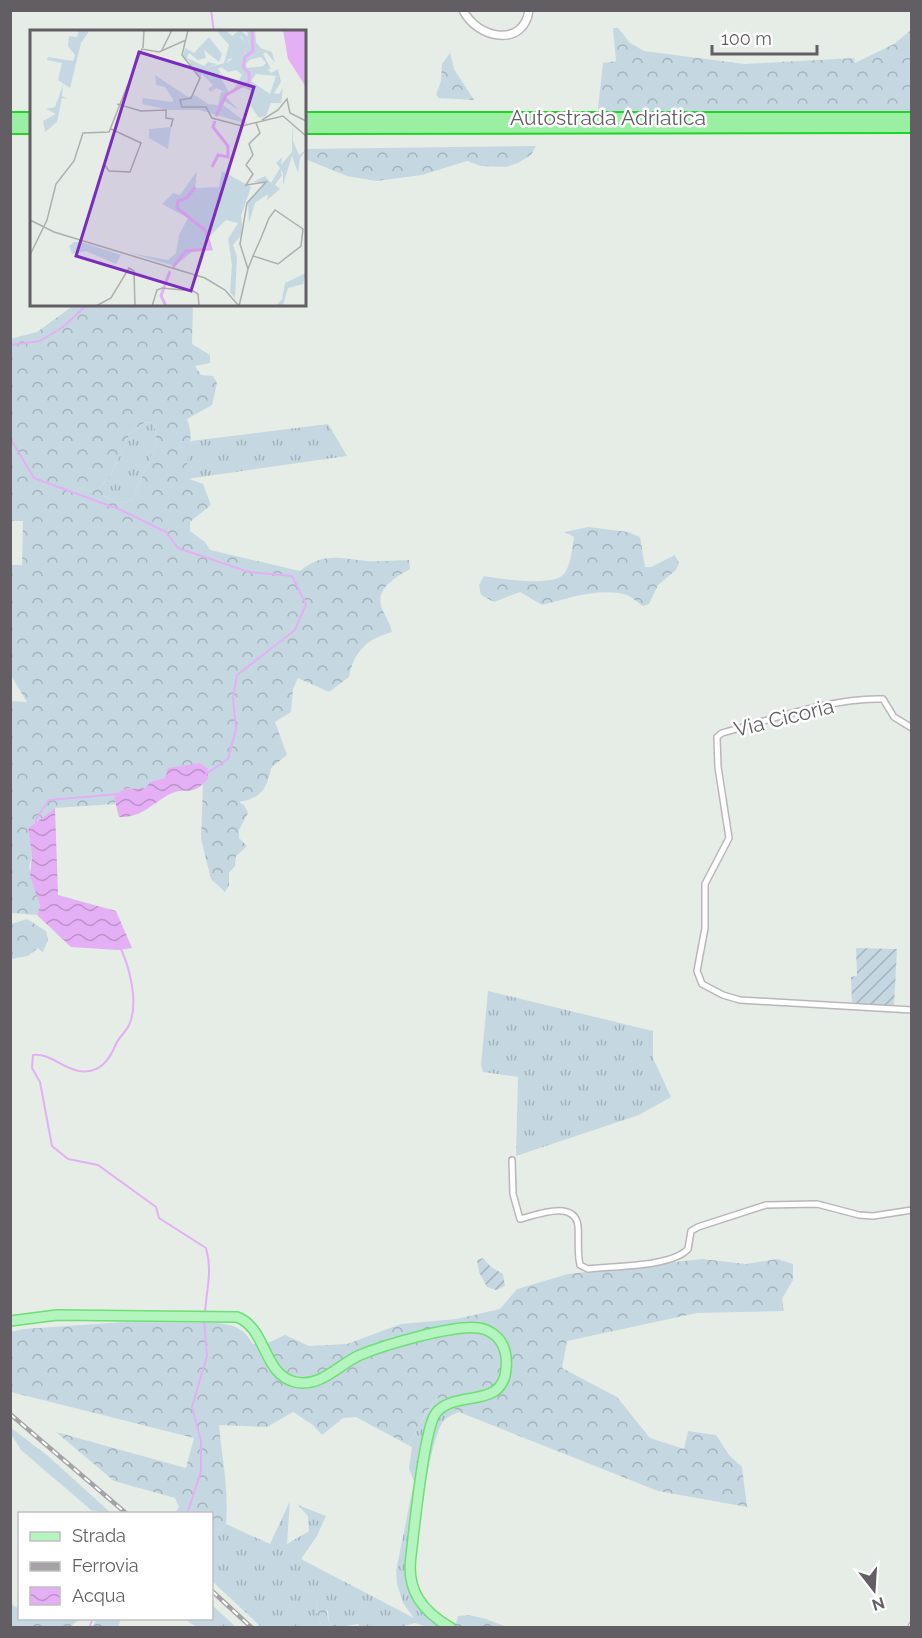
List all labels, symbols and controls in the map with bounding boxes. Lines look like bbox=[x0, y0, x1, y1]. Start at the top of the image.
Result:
scale bar bbox=[712, 18, 817, 56]
text: 100 m bbox=[721, 28, 772, 49]
inset map bbox=[30, 30, 306, 306]
street label: Autostrada Adriatica bbox=[510, 105, 706, 130]
street label: Via Cicoria bbox=[731, 693, 836, 742]
legend bbox=[18, 1512, 213, 1620]
text: Strada bbox=[72, 1525, 126, 1546]
text: Ferrovia bbox=[72, 1555, 139, 1576]
north arrow bbox=[844, 1560, 904, 1620]
text: Acqua bbox=[72, 1585, 125, 1606]
text: N bbox=[870, 1593, 887, 1615]

